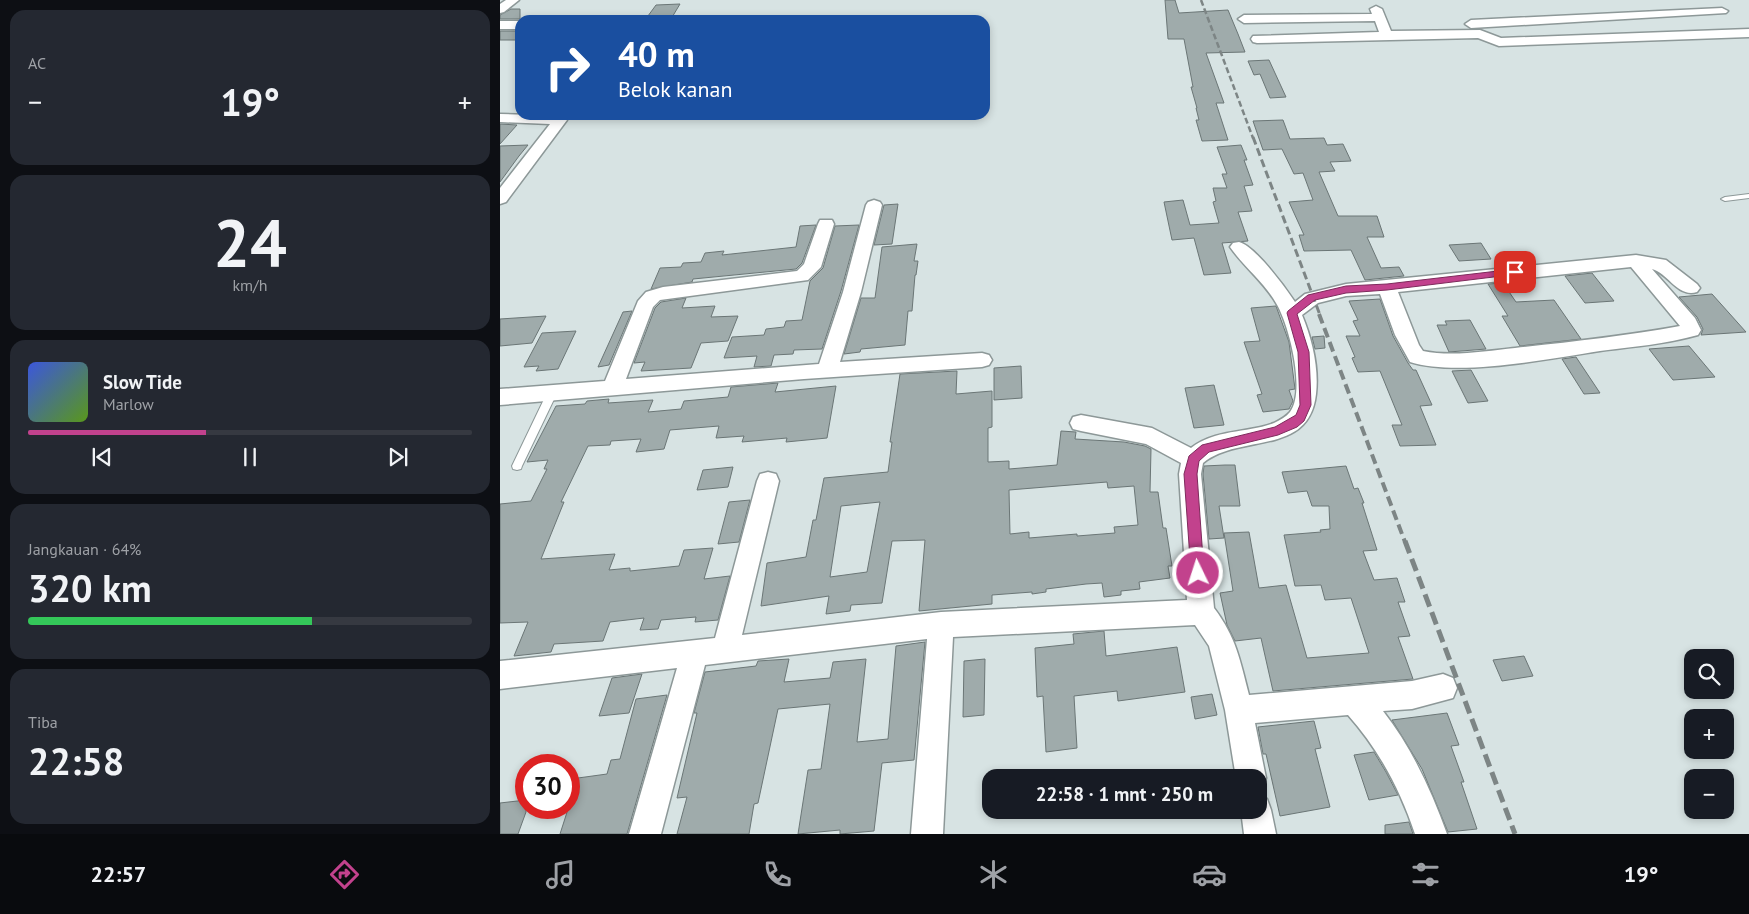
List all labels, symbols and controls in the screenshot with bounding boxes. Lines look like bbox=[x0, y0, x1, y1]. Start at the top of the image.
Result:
text: 40 m bbox=[618, 31, 695, 77]
icon: right bbox=[535, 35, 600, 100]
text: AC bbox=[28, 53, 46, 73]
text: Belok kanan bbox=[618, 75, 732, 103]
text: 19° bbox=[220, 77, 280, 126]
text: − bbox=[28, 83, 42, 120]
text: + bbox=[458, 83, 472, 120]
text: 24 bbox=[213, 200, 287, 284]
pin bbox=[1494, 251, 1536, 293]
icon: arrive bbox=[1501, 258, 1529, 286]
text: km/h bbox=[232, 275, 268, 295]
text: Slow Tide bbox=[103, 370, 182, 394]
text: Marlow bbox=[103, 394, 154, 414]
icon: previous bbox=[88, 443, 116, 471]
icon: pause bbox=[236, 443, 264, 471]
icon: next bbox=[384, 443, 412, 471]
text: Jangkauan · 64% bbox=[28, 539, 141, 559]
position arrow bbox=[1171, 546, 1223, 598]
text: 320 km bbox=[28, 563, 152, 612]
map controls bbox=[1684, 649, 1734, 819]
button: search bbox=[1684, 649, 1734, 699]
button: + bbox=[1684, 709, 1734, 759]
text: Tiba bbox=[28, 712, 58, 732]
text: 22:58 bbox=[28, 736, 124, 785]
speed limit sign: 30 bbox=[515, 754, 580, 819]
button: − bbox=[1684, 769, 1734, 819]
text: 22:58 · 1 mnt · 250 m bbox=[1036, 782, 1213, 806]
icon: directions bbox=[327, 857, 362, 892]
icon: music bbox=[543, 857, 578, 892]
icon: phone bbox=[760, 857, 795, 892]
icon: climate bbox=[976, 857, 1011, 892]
icon: car bbox=[1192, 857, 1227, 892]
icon: filters bbox=[1408, 857, 1443, 892]
text: 22:57 bbox=[91, 860, 146, 888]
text: 19° bbox=[1624, 860, 1658, 888]

